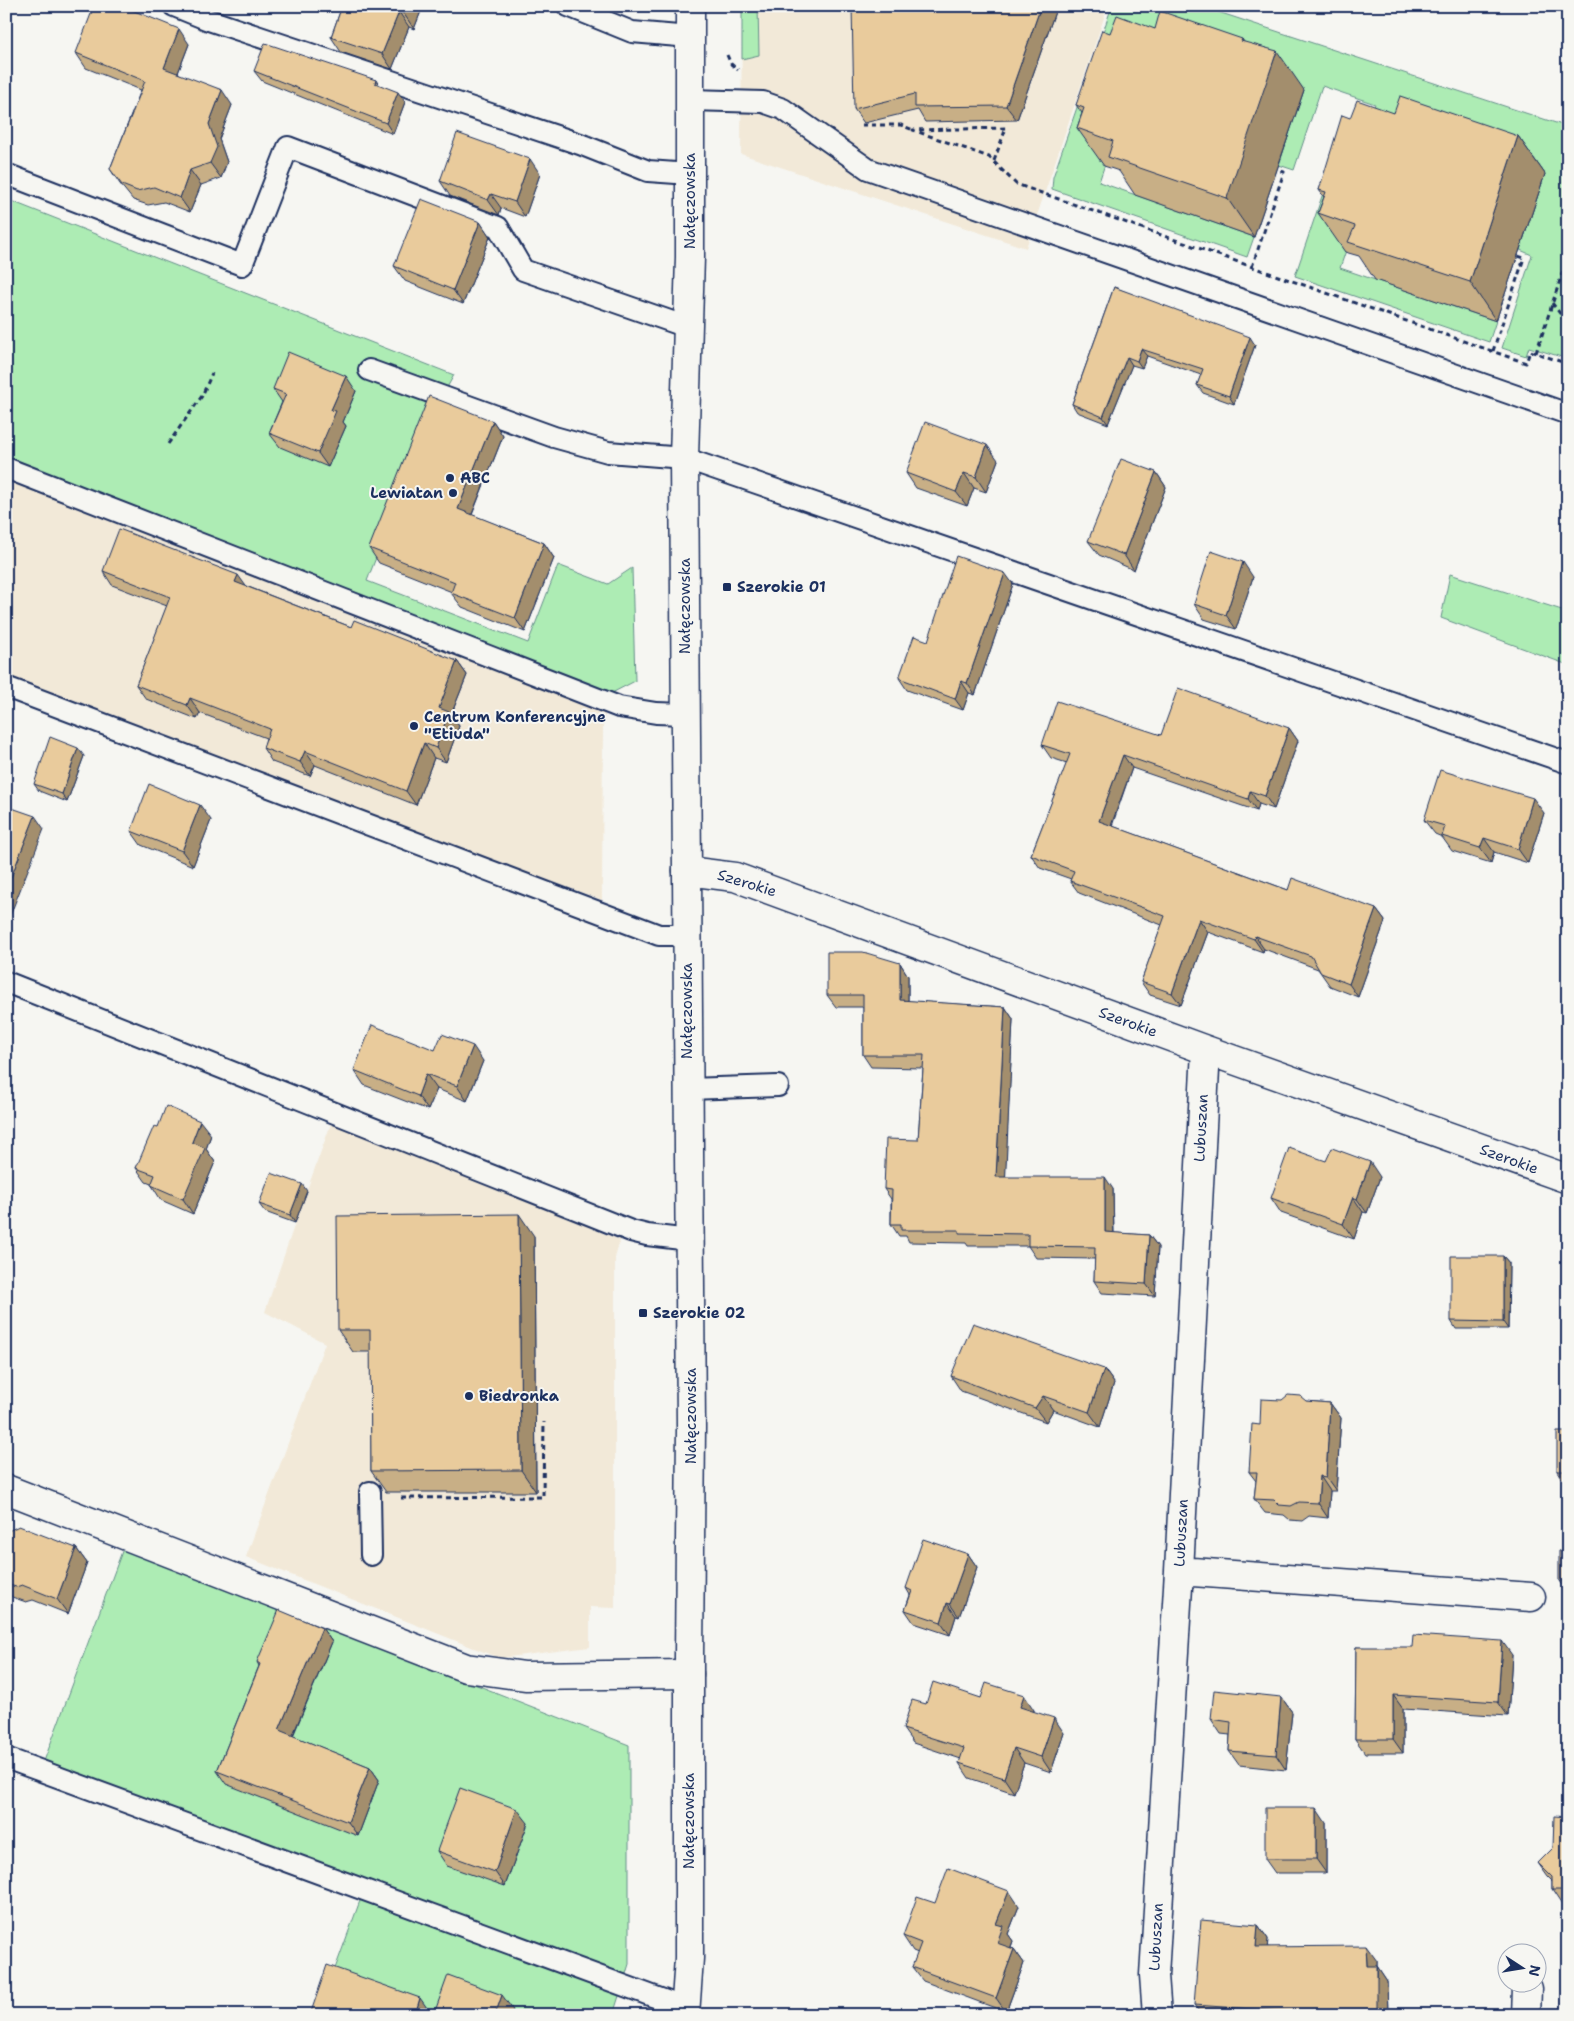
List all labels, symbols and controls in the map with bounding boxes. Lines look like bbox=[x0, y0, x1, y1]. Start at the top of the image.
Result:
street label: Nałęczowska bbox=[680, 152, 700, 249]
place label: ABC bbox=[460, 468, 490, 488]
marker: ABC bbox=[444, 472, 456, 484]
place label: Lewiatan bbox=[370, 483, 443, 503]
marker: Lewiatan bbox=[447, 487, 459, 499]
street label: Nałęczowska bbox=[675, 557, 695, 654]
place label: Szerokie 01 bbox=[737, 577, 826, 597]
marker: Szerokie 01 bbox=[721, 581, 733, 593]
place label: Centrum Konferencyjne "Etiuda" bbox=[424, 707, 606, 744]
marker: Centrum Konferencyjne "Etiuda" bbox=[408, 720, 420, 732]
street label: Szerokie bbox=[715, 865, 779, 901]
street label: Nałęczowska bbox=[677, 962, 697, 1059]
street label: Szerokie bbox=[1096, 1002, 1160, 1042]
street label: Lubuszan bbox=[1189, 1094, 1213, 1162]
street label: Szerokie bbox=[1477, 1139, 1541, 1179]
place label: Szerokie 02 bbox=[653, 1303, 746, 1323]
marker: Szerokie 02 bbox=[637, 1307, 649, 1319]
street label: Nałęczowska bbox=[681, 1367, 701, 1464]
place label: Biedronka bbox=[479, 1386, 560, 1406]
marker: Biedronka bbox=[463, 1390, 475, 1402]
street label: Lubuszan bbox=[1169, 1499, 1193, 1567]
street label: Nałęczowska bbox=[679, 1772, 699, 1869]
street label: Lubuszan bbox=[1144, 1903, 1168, 1971]
north arrow bbox=[1496, 1944, 1546, 1994]
text: N bbox=[1525, 1963, 1545, 1978]

